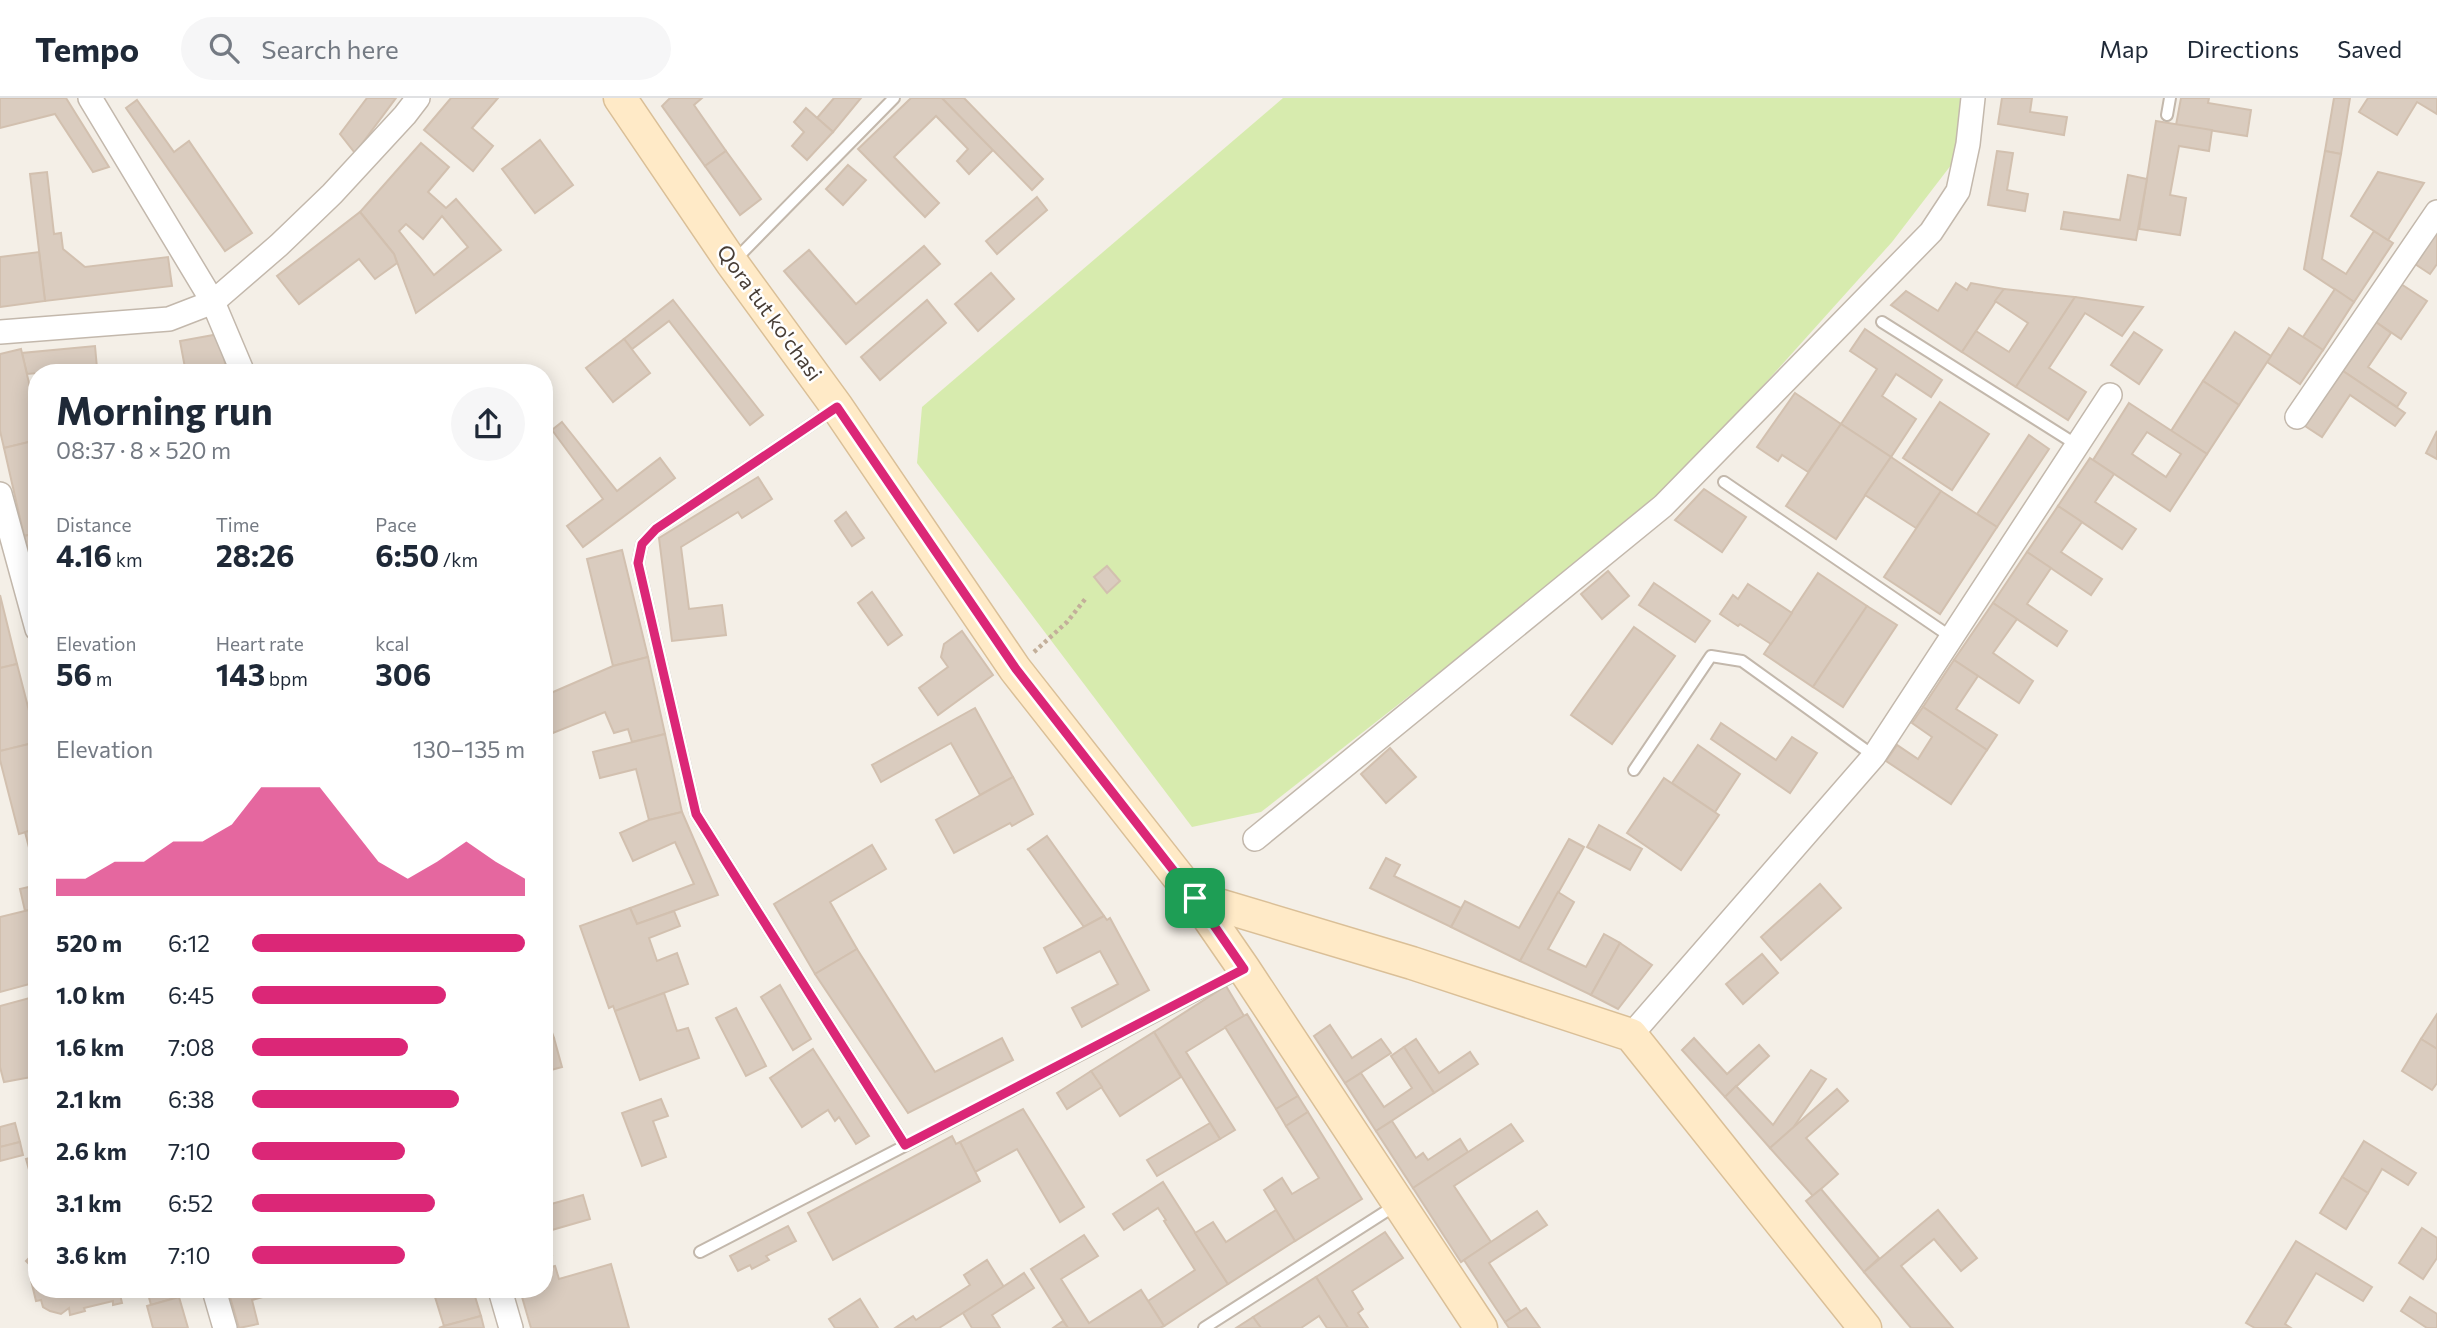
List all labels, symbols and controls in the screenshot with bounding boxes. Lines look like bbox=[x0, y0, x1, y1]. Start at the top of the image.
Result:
search box bbox=[181, 17, 671, 80]
text: Tempo bbox=[35, 28, 139, 69]
icon: search bbox=[205, 29, 243, 67]
text: Search here bbox=[261, 33, 399, 64]
text: Map bbox=[2099, 34, 2149, 63]
text: Directions bbox=[2187, 34, 2299, 63]
text: Saved bbox=[2337, 34, 2402, 63]
street label: Qora tut ko'chasi bbox=[713, 239, 828, 385]
text: Morning run bbox=[56, 386, 273, 433]
button: share bbox=[451, 387, 525, 461]
text: 08:37 · 8 × 520 m bbox=[56, 436, 231, 464]
text: Distance bbox=[56, 513, 132, 536]
text: Time bbox=[216, 513, 259, 536]
text: Pace bbox=[375, 513, 417, 536]
text: 4.16 bbox=[56, 536, 112, 573]
text: 28:26 bbox=[216, 536, 294, 573]
text: 6:50 bbox=[375, 536, 439, 573]
text: km bbox=[112, 548, 143, 571]
text: /km bbox=[439, 548, 478, 571]
text: Elevation bbox=[56, 632, 136, 655]
text: Heart rate bbox=[216, 632, 304, 655]
text: kcal bbox=[375, 632, 409, 655]
text: 56 bbox=[56, 655, 92, 692]
text: 143 bbox=[216, 655, 265, 692]
text: 306 bbox=[375, 655, 431, 692]
text: m bbox=[92, 667, 112, 690]
text: bpm bbox=[265, 667, 308, 690]
text: Elevation bbox=[56, 735, 153, 763]
text: 130–135 m bbox=[413, 735, 525, 763]
pin bbox=[1165, 868, 1225, 928]
icon: arrive bbox=[1176, 879, 1214, 917]
text: 520 m bbox=[56, 929, 122, 957]
text: 6:12 bbox=[168, 929, 210, 957]
text: 1.0 km bbox=[56, 981, 125, 1009]
text: 6:45 bbox=[168, 981, 214, 1009]
text: 1.6 km bbox=[56, 1033, 124, 1061]
text: 7:08 bbox=[168, 1033, 215, 1061]
text: 2.1 km bbox=[56, 1085, 122, 1113]
text: 6:38 bbox=[168, 1085, 214, 1113]
text: 2.6 km bbox=[56, 1137, 127, 1165]
text: 7:10 bbox=[168, 1137, 210, 1165]
text: 3.1 km bbox=[56, 1189, 122, 1217]
text: 6:52 bbox=[168, 1189, 213, 1217]
text: 3.6 km bbox=[56, 1241, 127, 1269]
text: 7:10 bbox=[168, 1241, 210, 1269]

